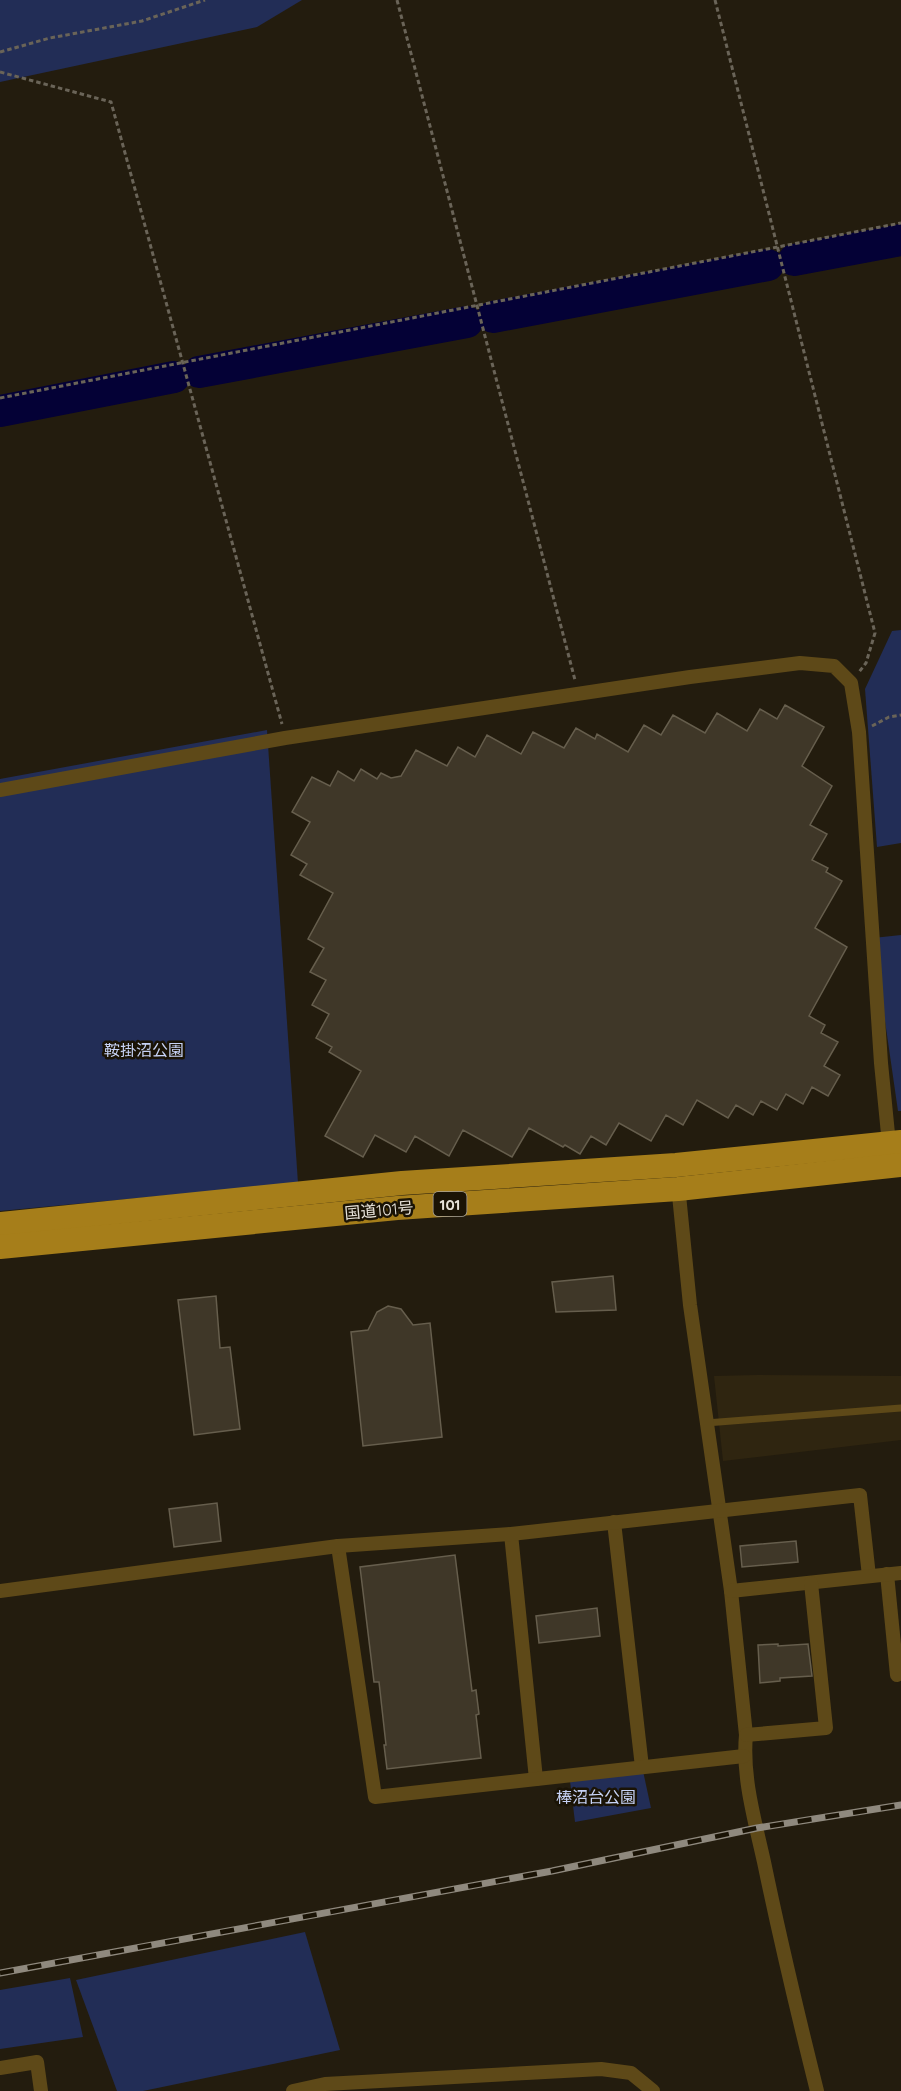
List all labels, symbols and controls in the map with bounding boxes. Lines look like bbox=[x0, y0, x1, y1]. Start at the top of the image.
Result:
park label: 鞍掛沼公園 bbox=[104, 1040, 184, 1060]
road number: 101 bbox=[434, 1192, 466, 1216]
street label: 国道101号 bbox=[344, 1197, 414, 1223]
park label: 棒沼台公園 bbox=[556, 1787, 636, 1807]

